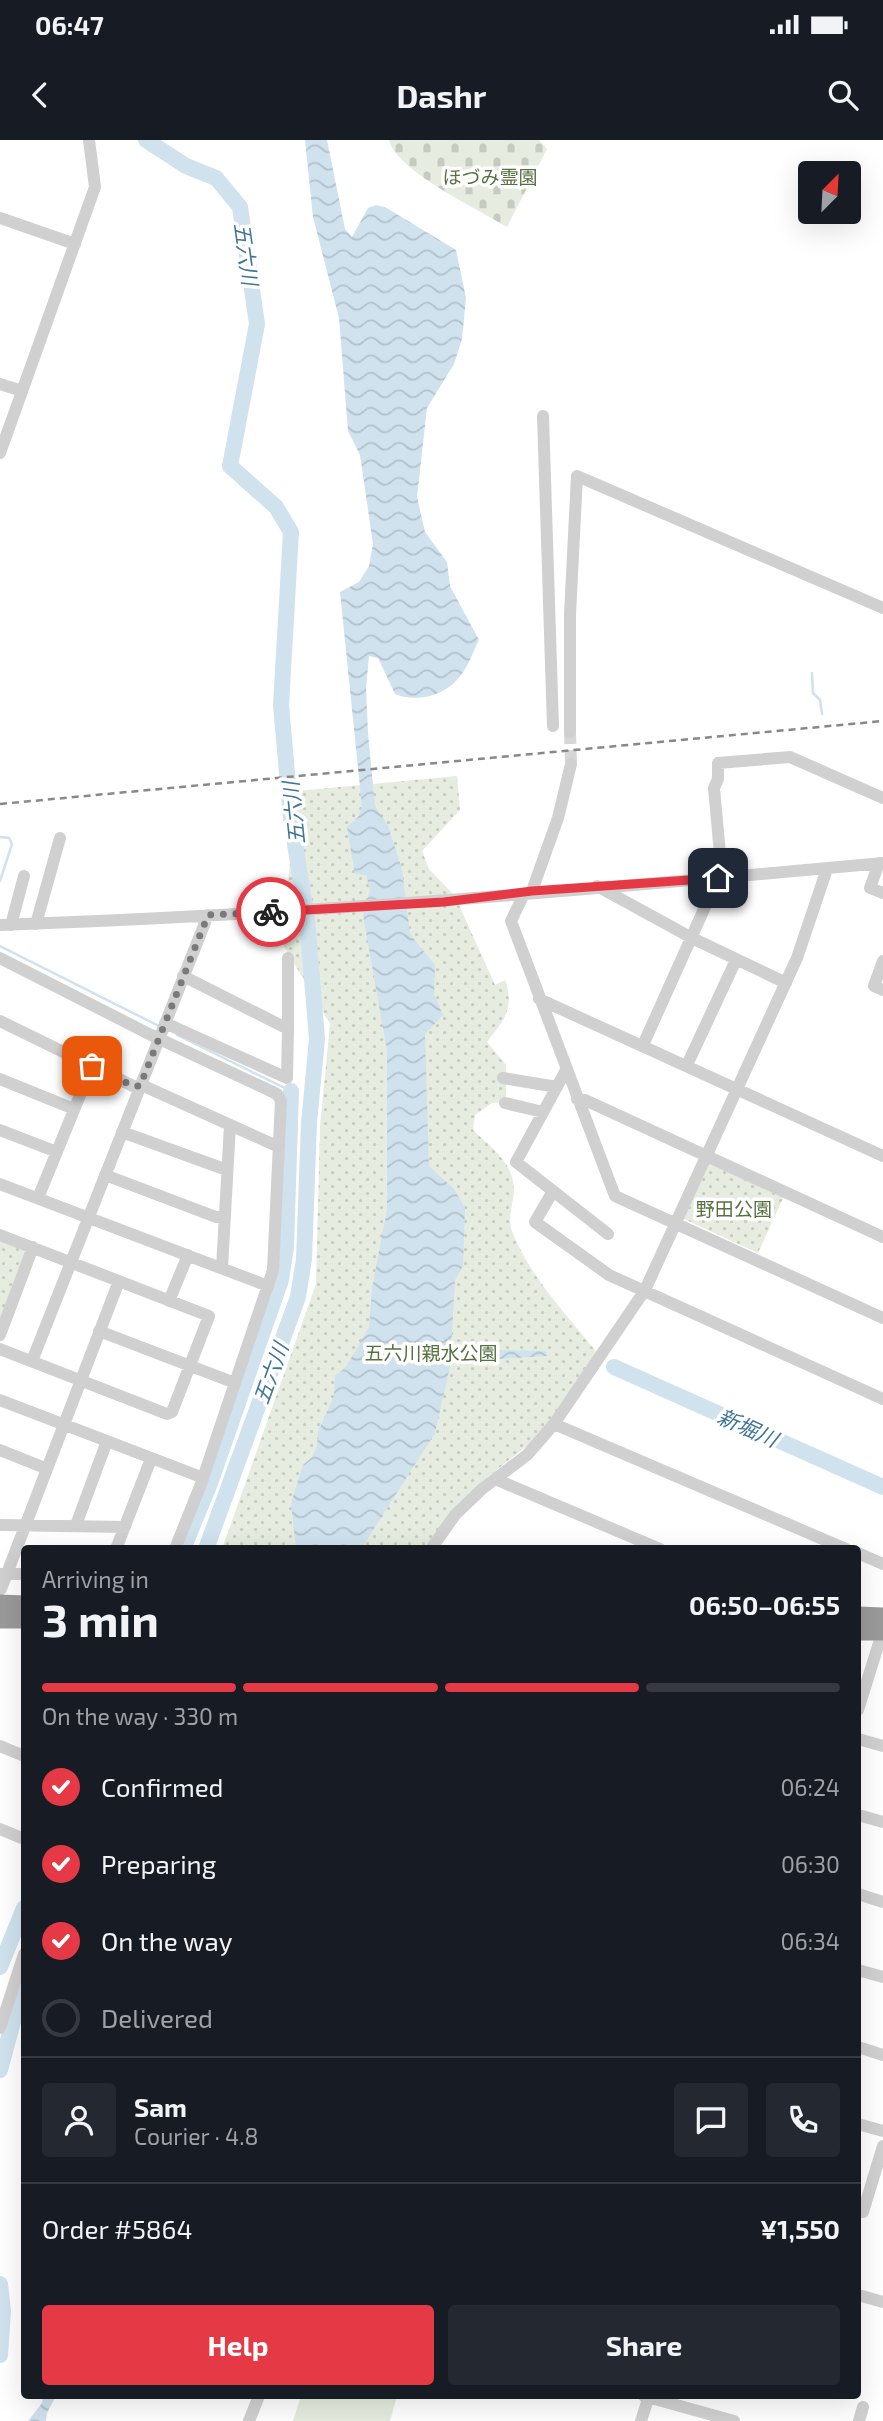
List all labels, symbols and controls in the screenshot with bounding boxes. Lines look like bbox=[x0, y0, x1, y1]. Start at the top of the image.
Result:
text: 06:47 bbox=[35, 9, 104, 40]
icon: back bbox=[21, 76, 59, 114]
text: Dashr bbox=[397, 76, 486, 114]
icon: search bbox=[824, 76, 862, 114]
north arrow bbox=[798, 161, 861, 224]
map controls bbox=[798, 161, 861, 224]
park label: ほづみ霊園 bbox=[442, 165, 538, 188]
water label: 五六川 bbox=[230, 221, 264, 289]
water label: 五六川 bbox=[277, 778, 309, 846]
pin bbox=[688, 848, 748, 908]
icon: home bbox=[699, 859, 737, 897]
courier bbox=[236, 877, 306, 947]
icon: bike bbox=[252, 893, 290, 931]
pin bbox=[62, 1036, 122, 1096]
icon: bag bbox=[73, 1047, 111, 1085]
park label: 野田公園 bbox=[696, 1197, 772, 1220]
water label: 五六川 bbox=[247, 1337, 293, 1407]
park label: 五六川親水公園 bbox=[364, 1341, 498, 1364]
water label: 新堀川 bbox=[714, 1403, 784, 1452]
text: Arriving in bbox=[42, 1565, 149, 1593]
text: 06:50–06:55 bbox=[689, 1589, 840, 1620]
text: 3 min bbox=[42, 1591, 159, 1646]
text: On the way · 330 m bbox=[42, 1702, 238, 1730]
icon: check bbox=[42, 1768, 80, 1806]
text: Confirmed bbox=[101, 1771, 224, 1802]
text: 06:24 bbox=[780, 1773, 840, 1801]
icon: check bbox=[42, 1845, 80, 1883]
text: Preparing bbox=[101, 1848, 216, 1879]
text: 06:30 bbox=[781, 1850, 840, 1878]
icon: check bbox=[42, 1922, 80, 1960]
text: On the way bbox=[101, 1925, 232, 1956]
text: 06:34 bbox=[781, 1927, 840, 1955]
text: Delivered bbox=[101, 2002, 213, 2033]
button: person bbox=[42, 2083, 116, 2157]
button: chat bbox=[674, 2083, 748, 2157]
button: phone bbox=[766, 2083, 840, 2157]
text: Sam bbox=[134, 2091, 187, 2122]
text: Courier · 4.8 bbox=[134, 2122, 258, 2150]
text: Order #5864 bbox=[42, 2213, 192, 2244]
text: ¥1,550 bbox=[760, 2213, 840, 2244]
button: Help bbox=[42, 2305, 434, 2385]
button: Share bbox=[448, 2305, 840, 2385]

